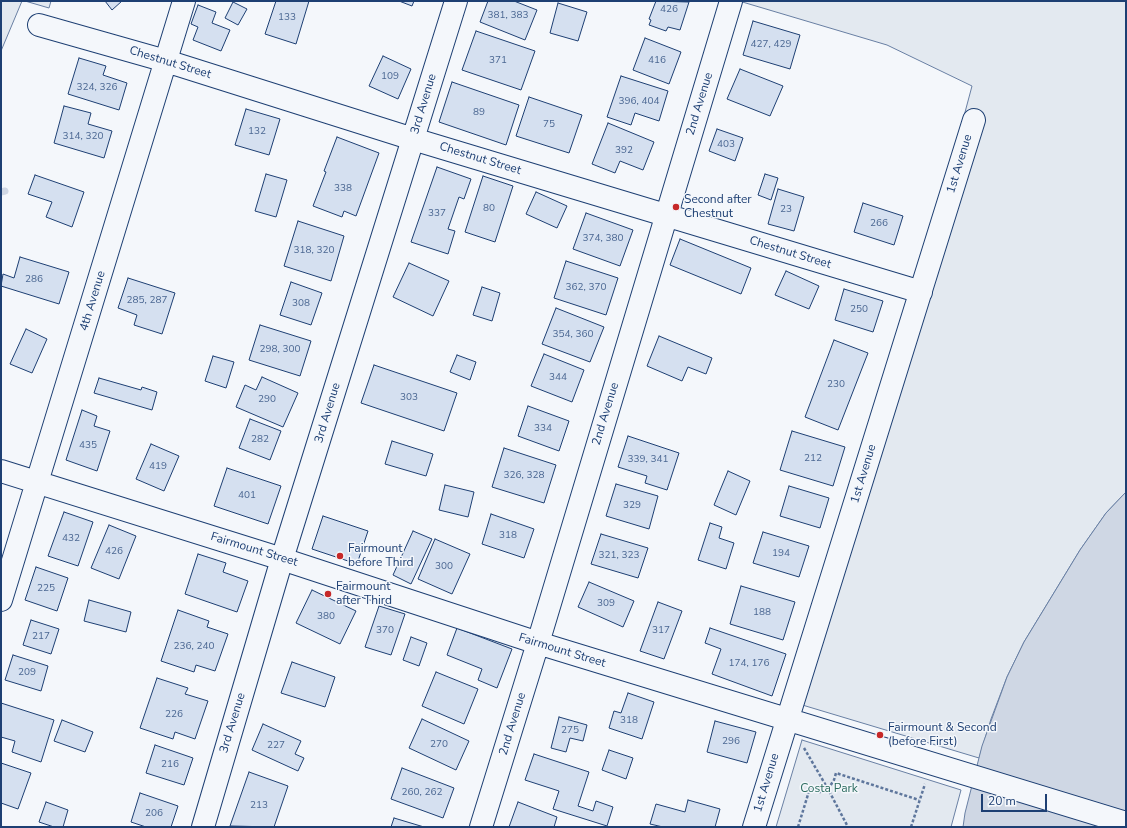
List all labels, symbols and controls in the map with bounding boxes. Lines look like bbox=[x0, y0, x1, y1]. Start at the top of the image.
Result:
house number: 426 bbox=[660, 4, 678, 16]
house number: 381, 383 bbox=[488, 10, 528, 22]
house number: 133 bbox=[278, 12, 296, 24]
house number: 427, 429 bbox=[751, 39, 791, 51]
street label: Chestnut Street bbox=[127, 44, 213, 82]
house number: 371 bbox=[489, 55, 507, 67]
house number: 416 bbox=[648, 55, 666, 67]
house number: 109 bbox=[381, 71, 399, 83]
street label: 2nd Avenue bbox=[684, 71, 716, 137]
street label: 3rd Avenue bbox=[408, 72, 440, 136]
house number: 324, 326 bbox=[77, 82, 117, 94]
house number: 396, 404 bbox=[619, 96, 659, 108]
house number: 89 bbox=[473, 107, 485, 119]
house number: 75 bbox=[543, 119, 555, 131]
house number: 132 bbox=[248, 126, 266, 138]
house number: 314, 320 bbox=[63, 131, 103, 143]
street label: 1st Avenue bbox=[944, 133, 976, 195]
house number: 403 bbox=[717, 139, 735, 151]
street label: Chestnut Street bbox=[437, 140, 523, 178]
house number: 392 bbox=[615, 145, 633, 157]
house number: 338 bbox=[334, 183, 352, 195]
place label: Second after Chestnut bbox=[684, 193, 752, 221]
marker: Second after Chestnut bbox=[671, 202, 681, 212]
house number: 80 bbox=[483, 203, 495, 215]
house number: 23 bbox=[780, 204, 792, 216]
house number: 337 bbox=[428, 208, 446, 220]
house number: 266 bbox=[870, 218, 888, 230]
house number: 374, 380 bbox=[583, 233, 623, 245]
street label: Chestnut Street bbox=[747, 234, 833, 272]
house number: 318, 320 bbox=[294, 245, 334, 257]
street label: 4th Avenue bbox=[77, 269, 109, 333]
house number: 286 bbox=[25, 274, 43, 286]
house number: 362, 370 bbox=[566, 282, 606, 294]
house number: 285, 287 bbox=[127, 295, 167, 307]
house number: 308 bbox=[292, 298, 310, 310]
house number: 250 bbox=[850, 304, 868, 316]
house number: 354, 360 bbox=[553, 329, 593, 341]
house number: 298, 300 bbox=[260, 344, 300, 356]
house number: 344 bbox=[549, 372, 567, 384]
house number: 230 bbox=[827, 379, 845, 391]
street label: 3rd Avenue bbox=[312, 381, 344, 445]
street label: 2nd Avenue bbox=[590, 381, 622, 447]
house number: 303 bbox=[400, 392, 418, 404]
house number: 290 bbox=[258, 394, 276, 406]
house number: 334 bbox=[534, 423, 552, 435]
house number: 282 bbox=[251, 434, 269, 446]
house number: 435 bbox=[79, 440, 97, 452]
street label: 1st Avenue bbox=[848, 443, 880, 505]
house number: 212 bbox=[804, 453, 822, 465]
house number: 339, 341 bbox=[628, 454, 668, 466]
house number: 419 bbox=[149, 461, 167, 473]
house number: 326, 328 bbox=[504, 470, 544, 482]
house number: 401 bbox=[238, 490, 256, 502]
house number: 329 bbox=[623, 500, 641, 512]
street label: Fairmount Street bbox=[209, 530, 299, 570]
house number: 318 bbox=[499, 530, 517, 542]
house number: 432 bbox=[62, 533, 80, 545]
place label: Fairmount before Third bbox=[348, 542, 414, 570]
house number: 426 bbox=[105, 546, 123, 558]
house number: 194 bbox=[772, 548, 790, 560]
house number: 321, 323 bbox=[599, 550, 639, 562]
marker: Fairmount before Third bbox=[335, 551, 345, 561]
house number: 300 bbox=[435, 561, 453, 573]
place label: Fairmount after Third bbox=[336, 580, 392, 608]
house number: 225 bbox=[37, 583, 55, 595]
marker: Fairmount after Third bbox=[323, 589, 333, 599]
house number: 309 bbox=[597, 598, 615, 610]
house number: 188 bbox=[753, 607, 771, 619]
house number: 380 bbox=[317, 611, 335, 623]
house number: 370 bbox=[376, 625, 394, 637]
house number: 317 bbox=[652, 625, 670, 637]
house number: 217 bbox=[32, 631, 50, 643]
street label: Fairmount Street bbox=[517, 631, 607, 671]
house number: 236, 240 bbox=[174, 641, 214, 653]
house number: 174, 176 bbox=[729, 658, 769, 670]
house number: 209 bbox=[18, 667, 36, 679]
street label: 3rd Avenue bbox=[217, 691, 249, 755]
street label: 2nd Avenue bbox=[497, 691, 529, 757]
house number: 226 bbox=[165, 709, 183, 721]
house number: 318 bbox=[620, 715, 638, 727]
place label: Fairmount & Second (before First) bbox=[888, 721, 997, 749]
house number: 275 bbox=[561, 725, 579, 737]
marker: Fairmount & Second (before First) bbox=[875, 730, 885, 740]
house number: 296 bbox=[722, 736, 740, 748]
house number: 270 bbox=[430, 739, 448, 751]
house number: 227 bbox=[267, 740, 285, 752]
street label: 1st Avenue bbox=[751, 752, 783, 814]
house number: 216 bbox=[161, 759, 179, 771]
park label: Costa Park bbox=[800, 782, 858, 796]
scale bar bbox=[983, 786, 1049, 812]
house number: 260, 262 bbox=[402, 787, 442, 799]
text: 20 m bbox=[988, 793, 1016, 809]
house number: 213 bbox=[250, 800, 268, 812]
house number: 206 bbox=[145, 808, 163, 820]

